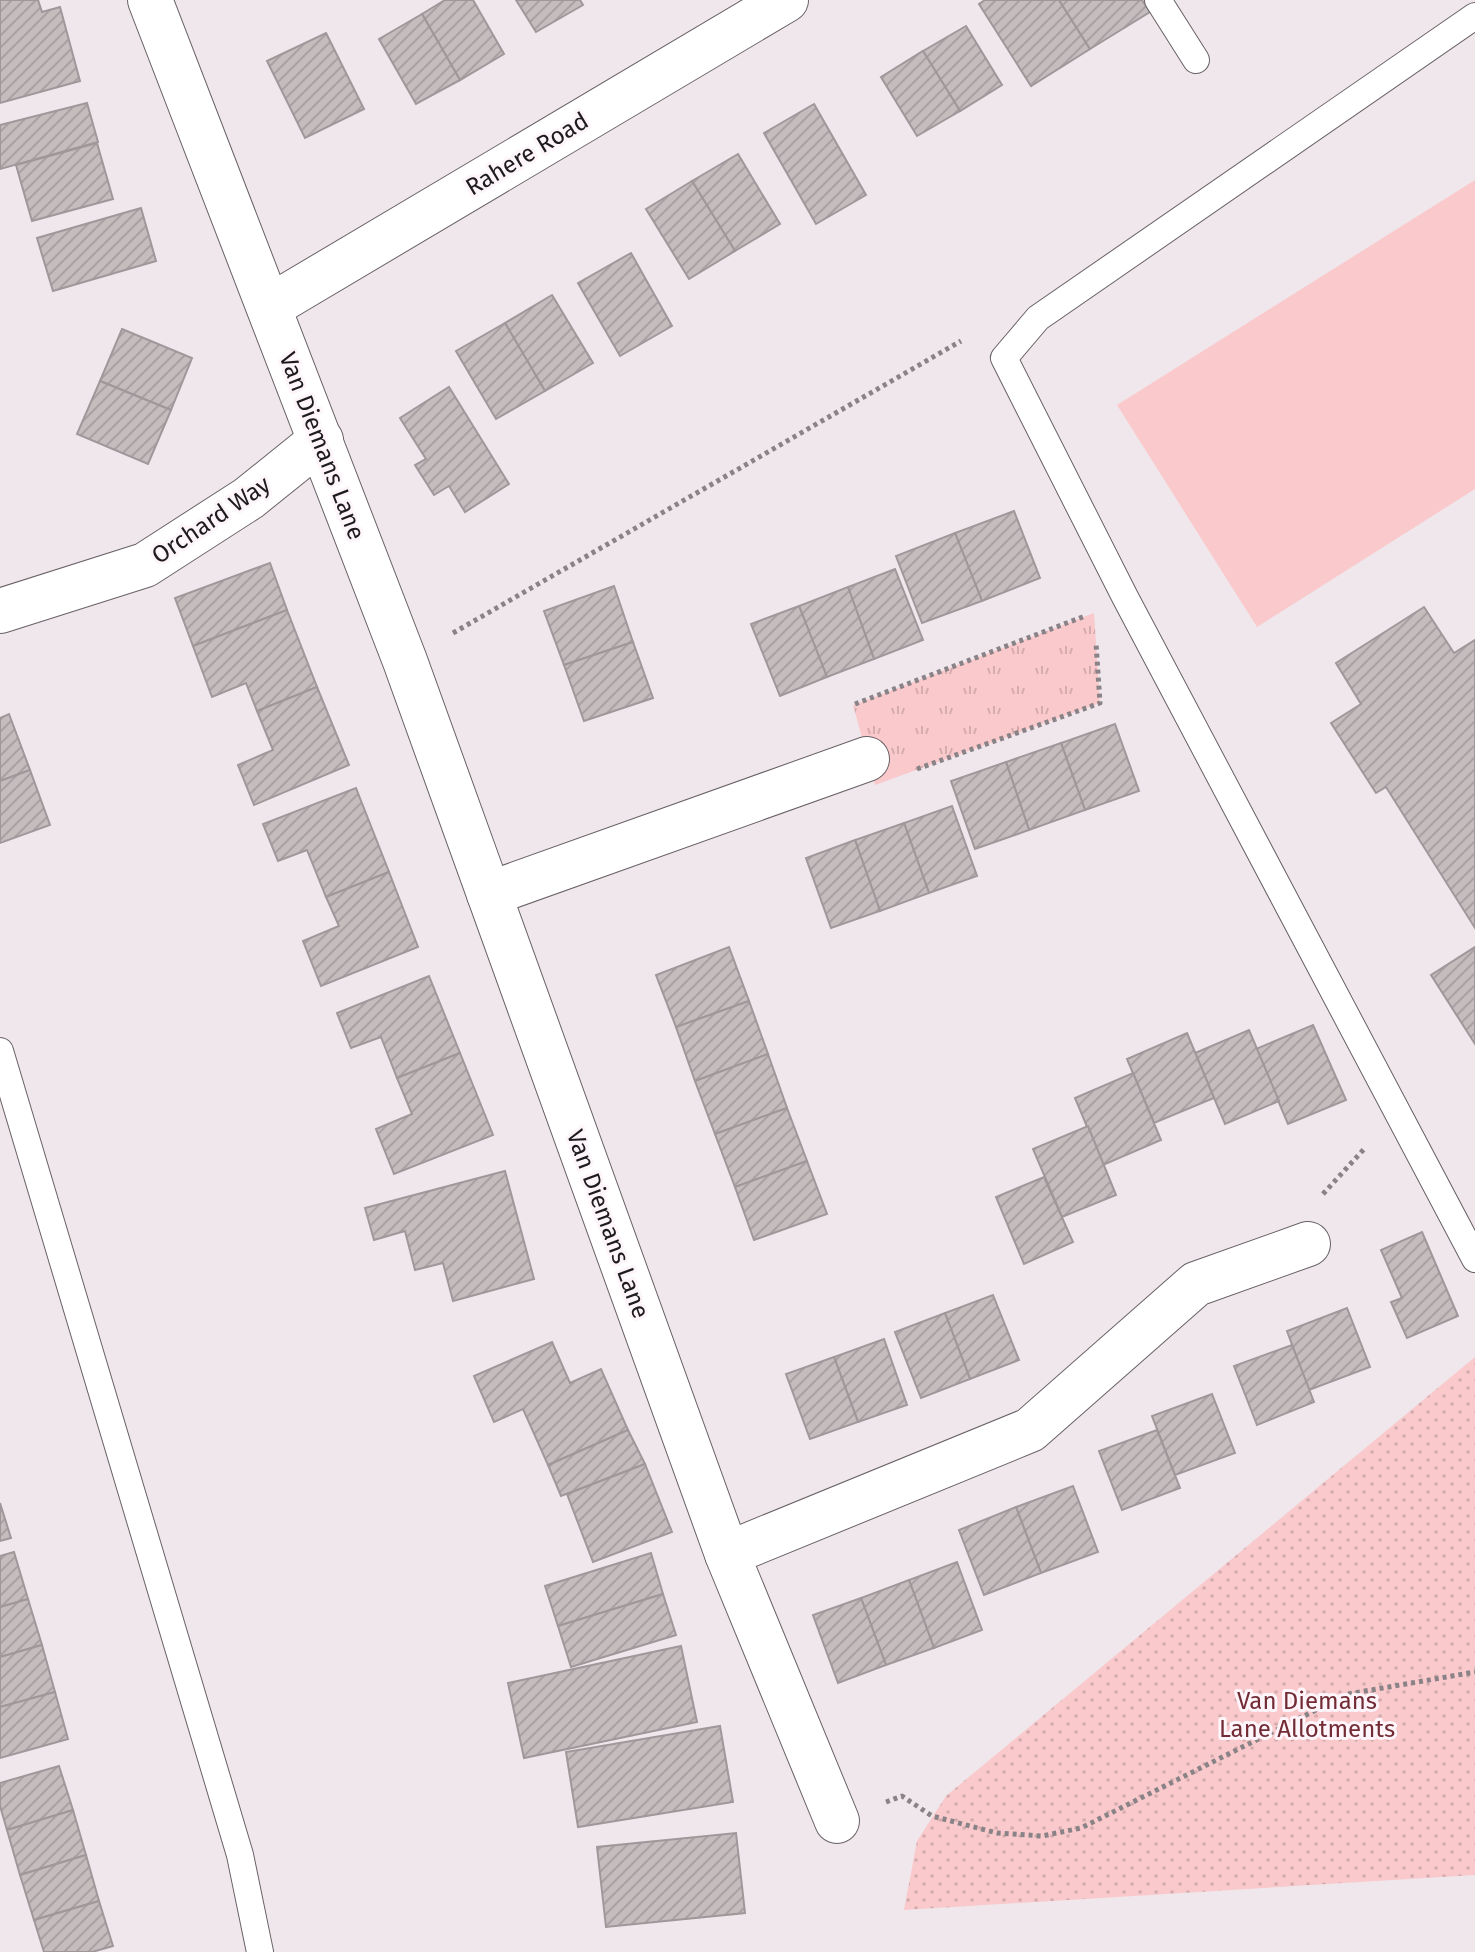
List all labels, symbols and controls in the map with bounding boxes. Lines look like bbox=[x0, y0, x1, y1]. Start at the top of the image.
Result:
street label: Rahere Road bbox=[461, 107, 593, 201]
street label: Van Diemans Lane bbox=[273, 348, 371, 544]
street label: Orchard Way bbox=[147, 470, 276, 570]
street label: Van Diemans Lane bbox=[561, 1126, 655, 1322]
park label: Van Diemans Lane Allotments bbox=[1219, 1687, 1395, 1743]

